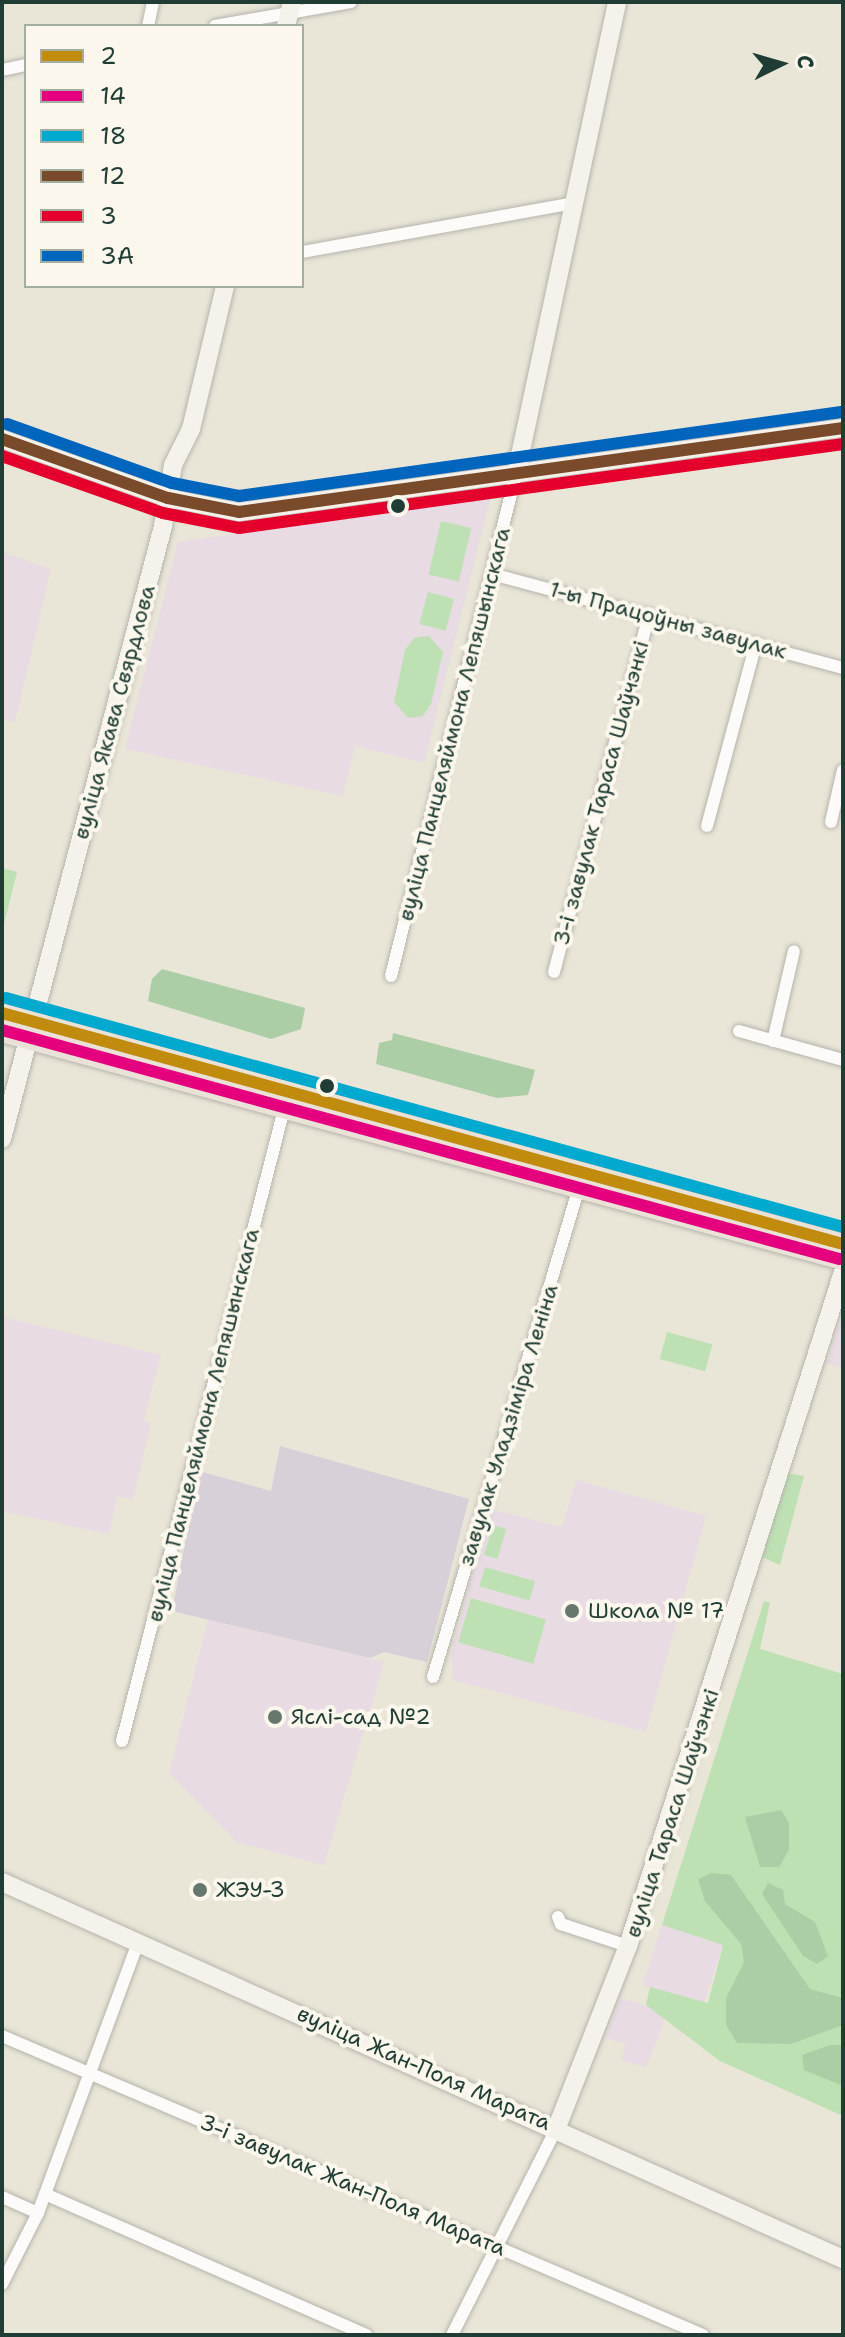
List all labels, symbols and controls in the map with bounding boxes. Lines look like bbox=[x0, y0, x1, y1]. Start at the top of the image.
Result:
legend bbox=[24, 24, 304, 288]
north arrow bbox=[741, 24, 821, 104]
text: 2 bbox=[100, 40, 117, 72]
text: С bbox=[790, 54, 820, 70]
text: 14 bbox=[100, 80, 126, 112]
text: 18 bbox=[100, 120, 126, 152]
text: 12 bbox=[100, 160, 126, 192]
text: 3 bbox=[100, 200, 117, 232]
text: 3А bbox=[100, 240, 134, 272]
unlabelled marker bbox=[390, 498, 406, 514]
street label: вуліца Панцеляймона Лепяшынскага bbox=[392, 524, 516, 924]
street label: 1-ы Працоўны завулак bbox=[547, 576, 789, 664]
street label: вуліца Якава Свярдлова bbox=[67, 582, 161, 842]
street label: 3-і завулак Тараса Шаўчэнкі bbox=[548, 638, 654, 948]
unlabelled marker bbox=[319, 1078, 335, 1094]
street label: вуліца Панцеляймона Лепяшынскага bbox=[141, 1225, 265, 1625]
street label: завулак Уладзіміра Леніна bbox=[453, 1281, 563, 1569]
place label: Школа № 17 bbox=[588, 1598, 724, 1624]
marker: Школа № 17 bbox=[563, 1602, 581, 1620]
street label: вуліца Тараса Шаўчэнкі bbox=[619, 1685, 725, 1941]
place label: Яслі-сад №2 bbox=[291, 1704, 431, 1730]
marker: Яслі-сад №2 bbox=[266, 1708, 284, 1726]
place label: ЖЭУ-3 bbox=[216, 1877, 285, 1903]
marker: ЖЭУ-3 bbox=[191, 1881, 209, 1899]
street label: вуліца Жан-Поля Марата bbox=[293, 2000, 555, 2136]
street label: 3-і завулак Жан-Поля Марата bbox=[196, 2108, 510, 2262]

